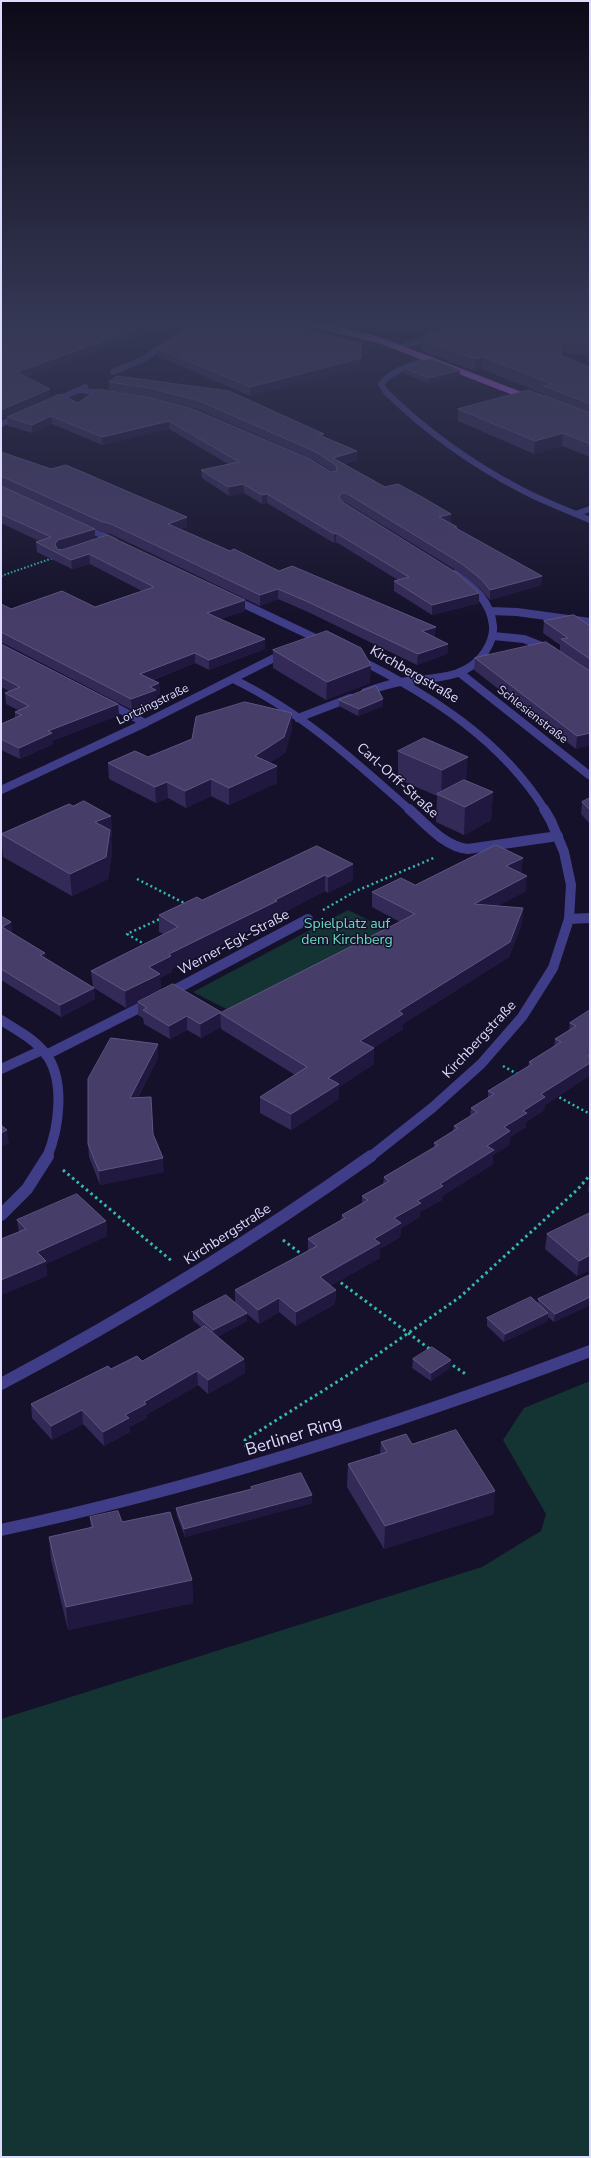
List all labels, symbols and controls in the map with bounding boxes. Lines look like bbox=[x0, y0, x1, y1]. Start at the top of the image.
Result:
street label: Kirchbergstraße bbox=[366, 643, 462, 707]
street label: Lortzingstraße bbox=[115, 681, 191, 729]
street label: Schlesienstraße bbox=[494, 683, 570, 747]
street label: Carl-Orff-Straße bbox=[353, 740, 441, 822]
street label: Werner-Egk-Straße bbox=[176, 907, 292, 979]
park label: Spielplatz auf dem Kirchberg bbox=[301, 917, 393, 950]
street label: Kirchbergstraße bbox=[440, 998, 520, 1082]
street label: Kirchbergstraße bbox=[181, 1201, 275, 1269]
street label: Berliner Ring bbox=[243, 1413, 345, 1461]

